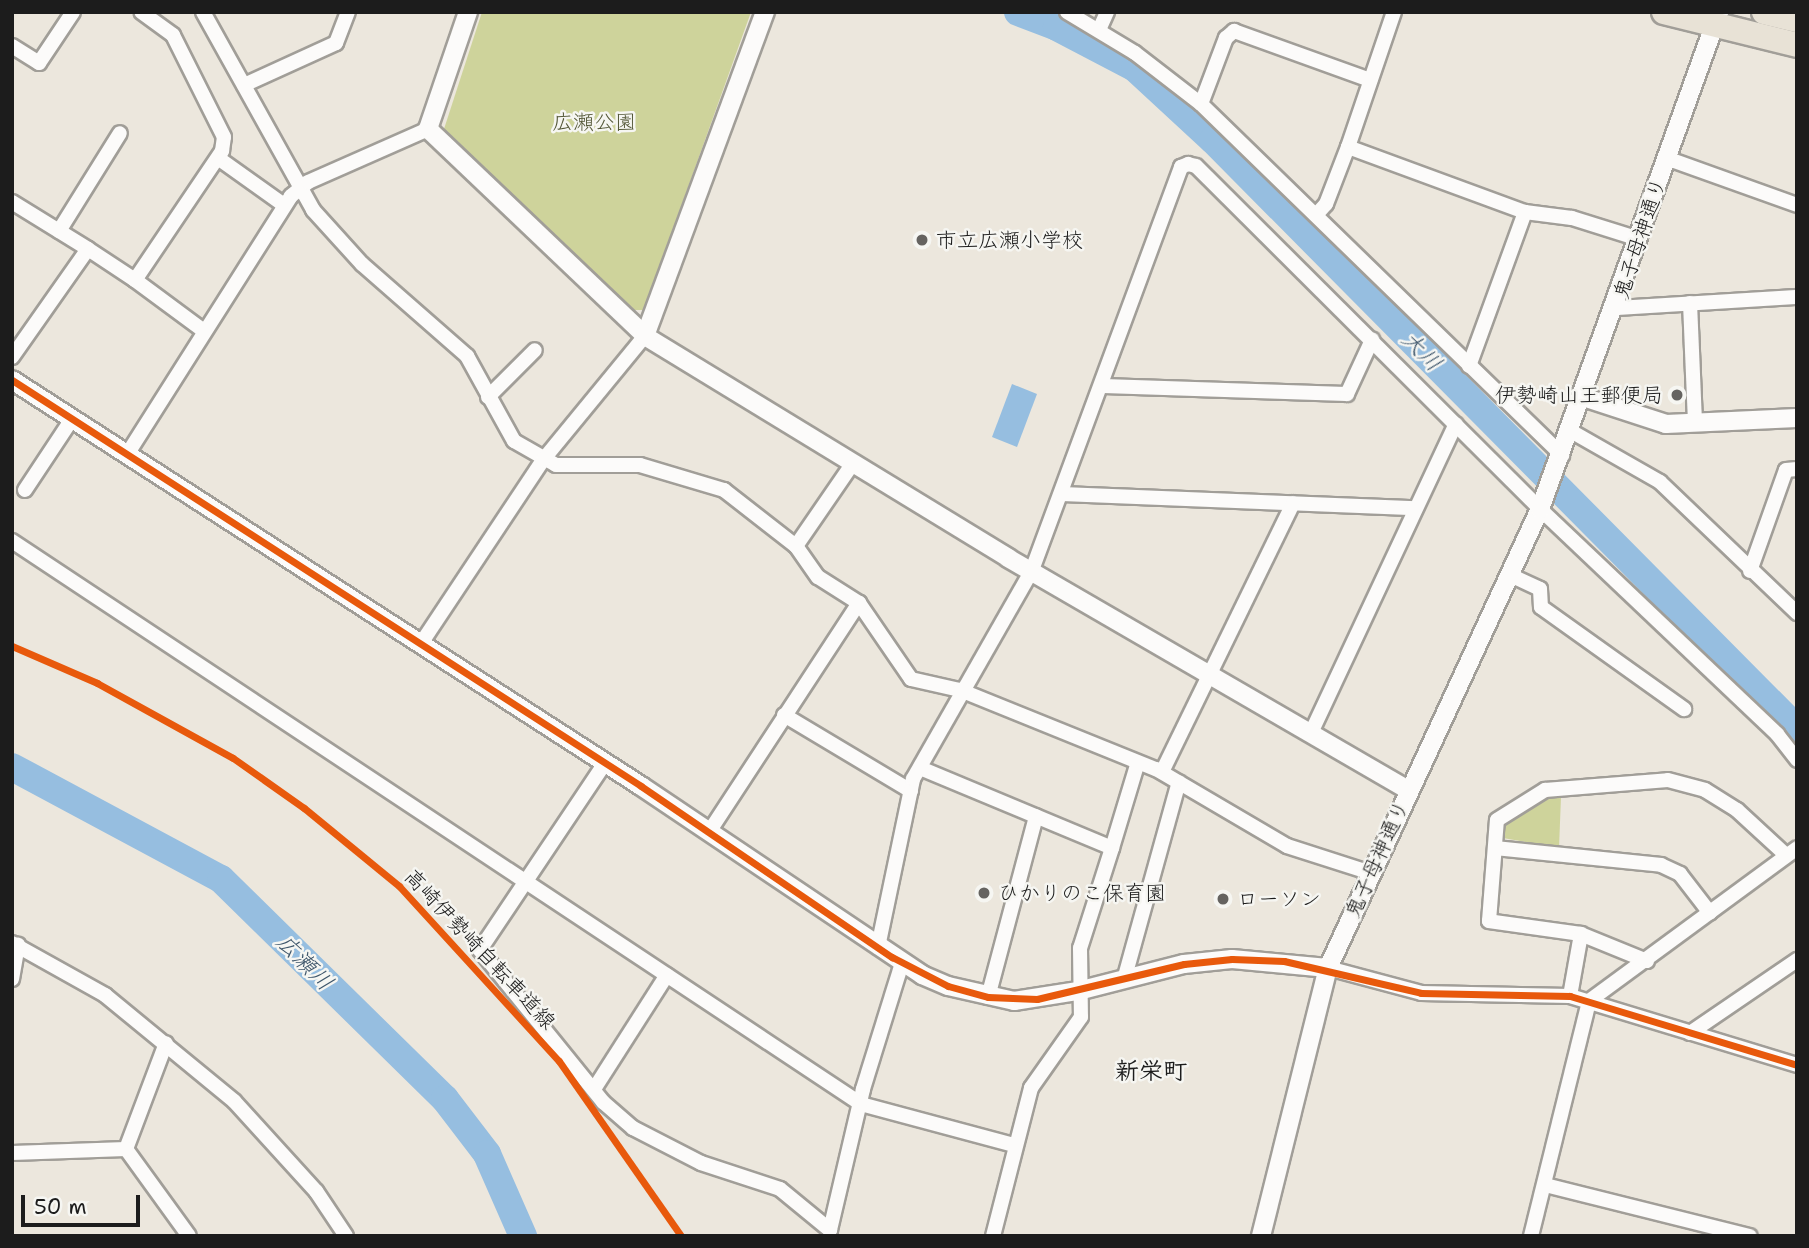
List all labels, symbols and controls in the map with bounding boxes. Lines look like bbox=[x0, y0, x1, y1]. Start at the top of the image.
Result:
park label: 広瀬公園 bbox=[552, 109, 636, 135]
street label: 鬼子母神通り bbox=[1609, 174, 1671, 302]
place label: 市立広瀬小学校 bbox=[936, 227, 1083, 253]
marker: 市立広瀬小学校 bbox=[914, 232, 930, 248]
water label: 大川 bbox=[1396, 325, 1448, 377]
place label: 伊勢崎山王郵便局 bbox=[1495, 382, 1663, 408]
marker: 伊勢崎山王郵便局 bbox=[1669, 387, 1685, 403]
street label: 鬼子母神通り bbox=[1340, 796, 1414, 922]
street label: 高崎伊勢崎自転車道線 bbox=[399, 864, 561, 1034]
place label: ひかりのこ保育園 bbox=[998, 880, 1166, 906]
marker: ひかりのこ保育園 bbox=[976, 885, 992, 901]
place label: ローソン bbox=[1237, 886, 1321, 912]
marker: ローソン bbox=[1215, 891, 1231, 907]
water label: 広瀬川 bbox=[271, 928, 339, 996]
district label: 新栄町 bbox=[1115, 1058, 1187, 1086]
scale bar bbox=[24, 1182, 144, 1226]
text: 50 m bbox=[34, 1193, 87, 1221]

